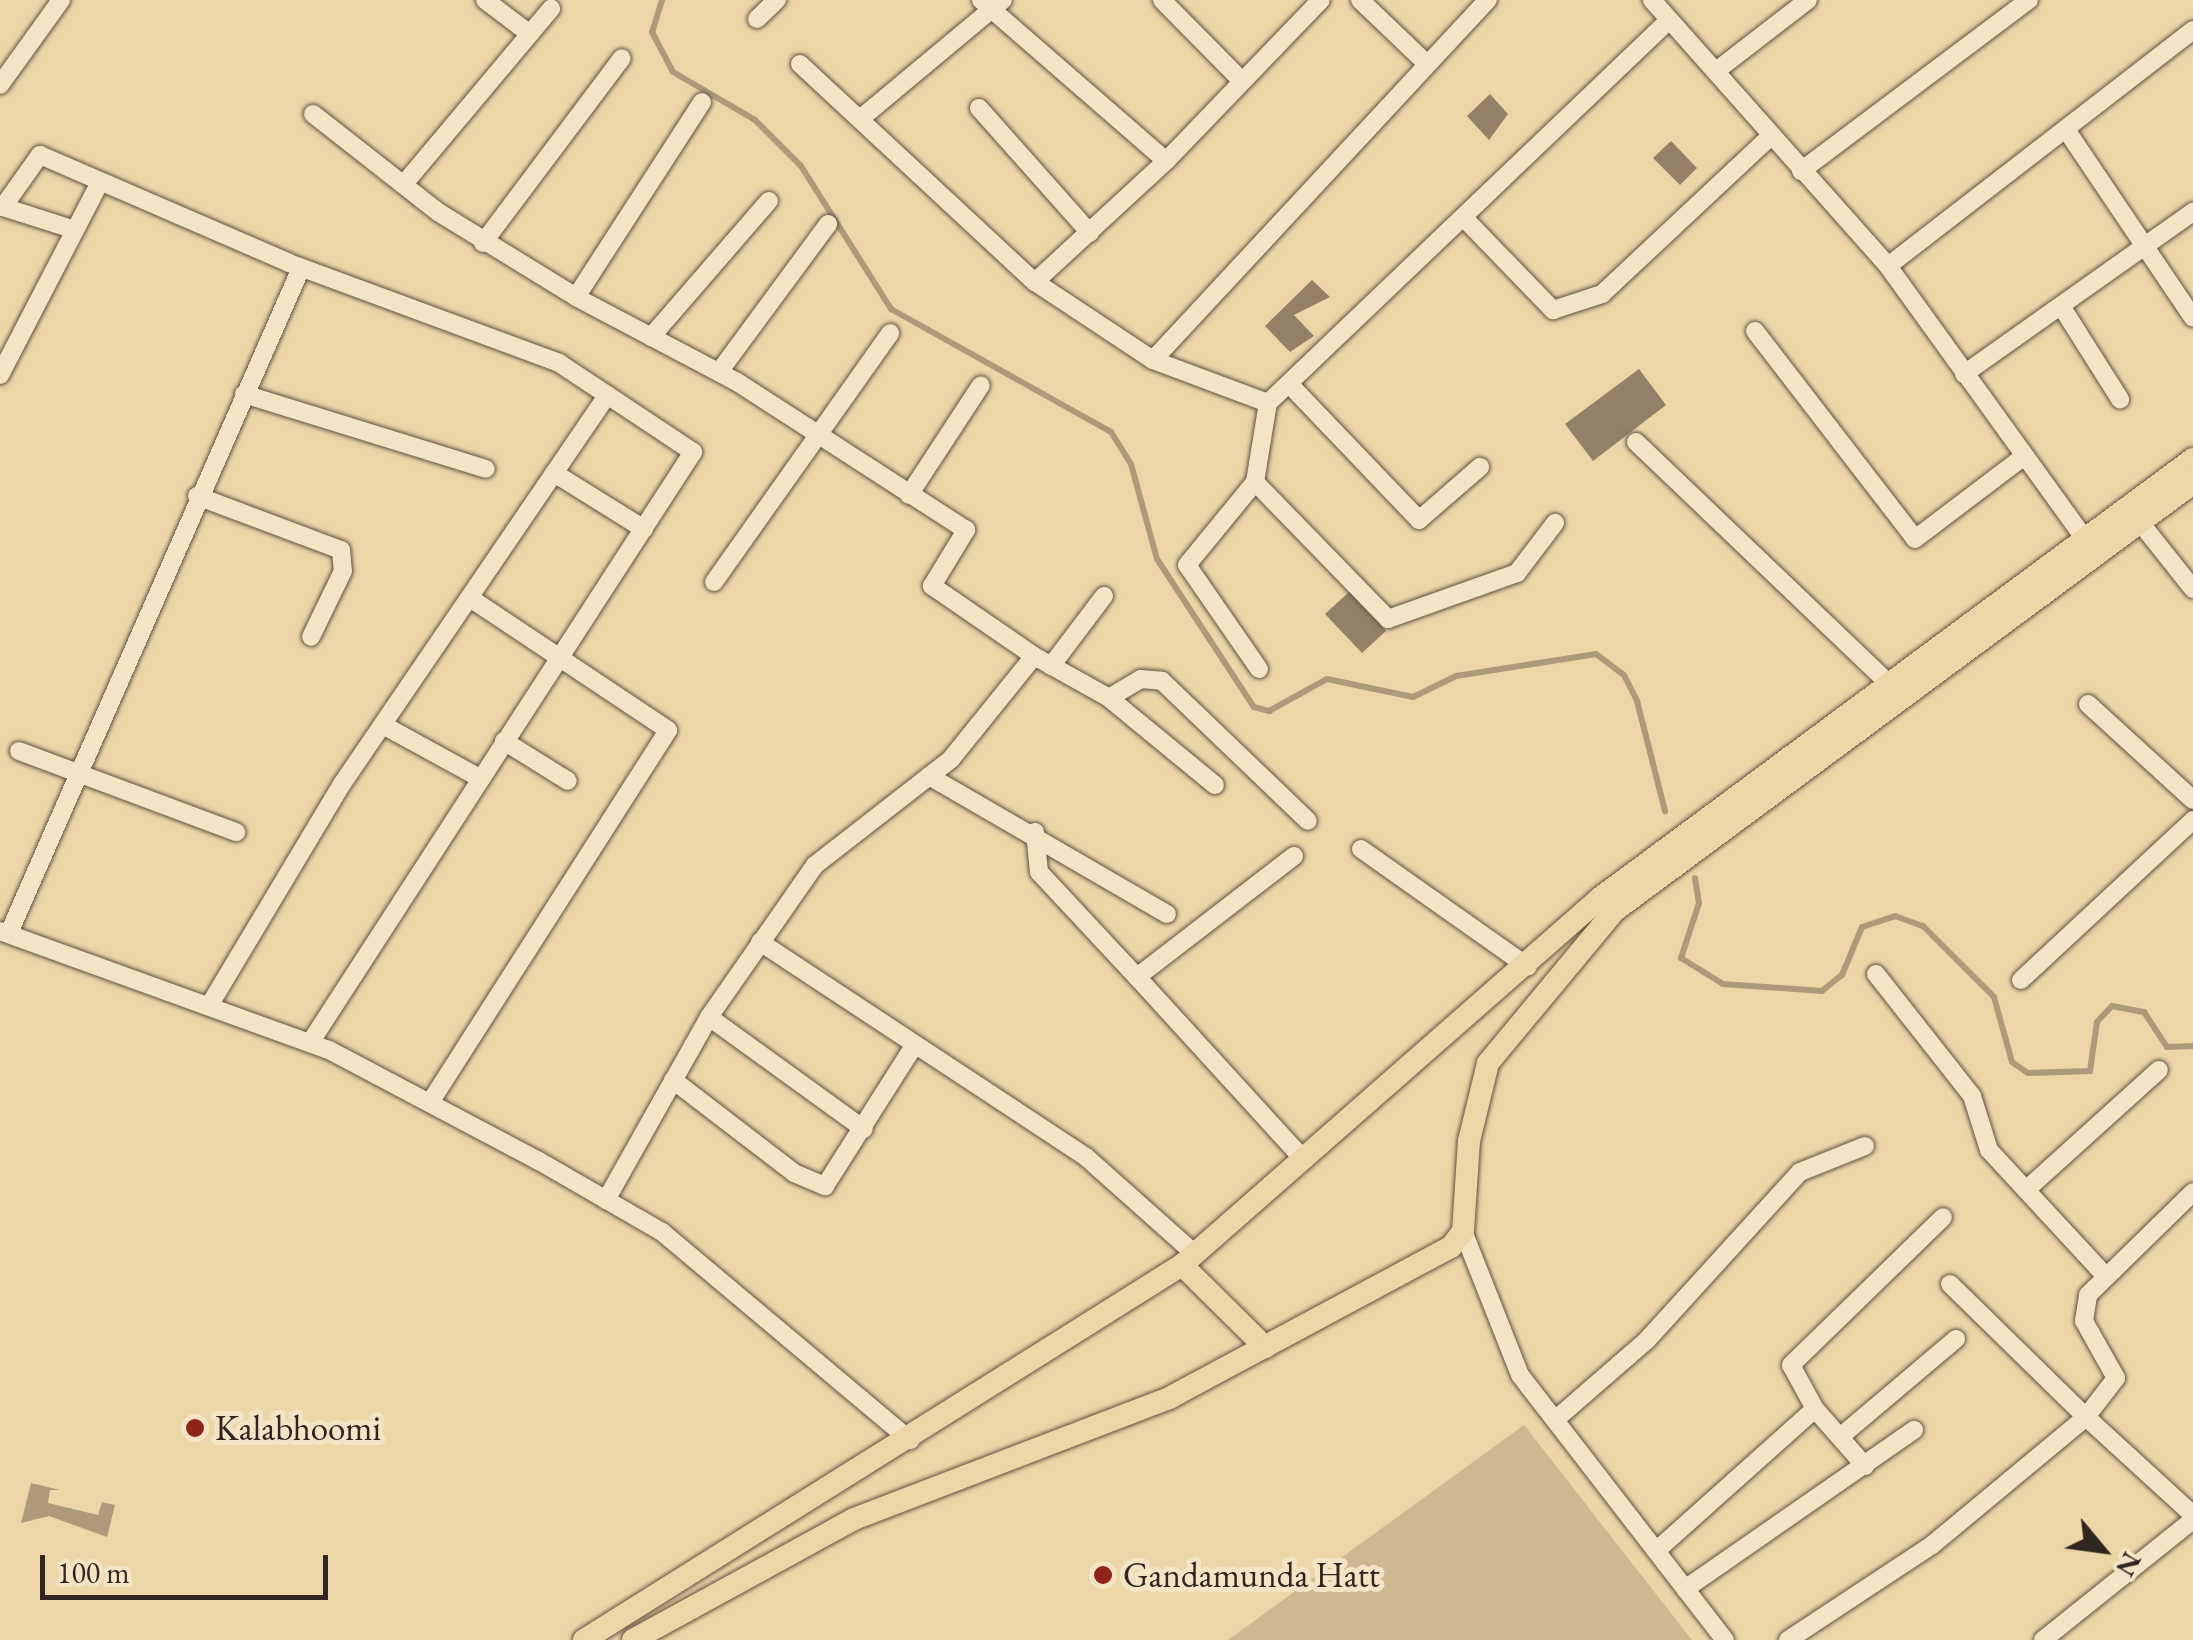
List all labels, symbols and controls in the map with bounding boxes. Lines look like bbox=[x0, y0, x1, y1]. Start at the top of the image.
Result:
place label: Kalabhoomi bbox=[215, 1407, 381, 1449]
marker: Kalabhoomi bbox=[184, 1417, 206, 1439]
north arrow bbox=[2053, 1500, 2153, 1600]
scale bar bbox=[45, 1535, 332, 1597]
text: N bbox=[2108, 1546, 2150, 1583]
text: 100 m bbox=[57, 1553, 130, 1592]
place label: Gandamunda Hatt bbox=[1123, 1554, 1380, 1596]
marker: Gandamunda Hatt bbox=[1092, 1564, 1114, 1586]

